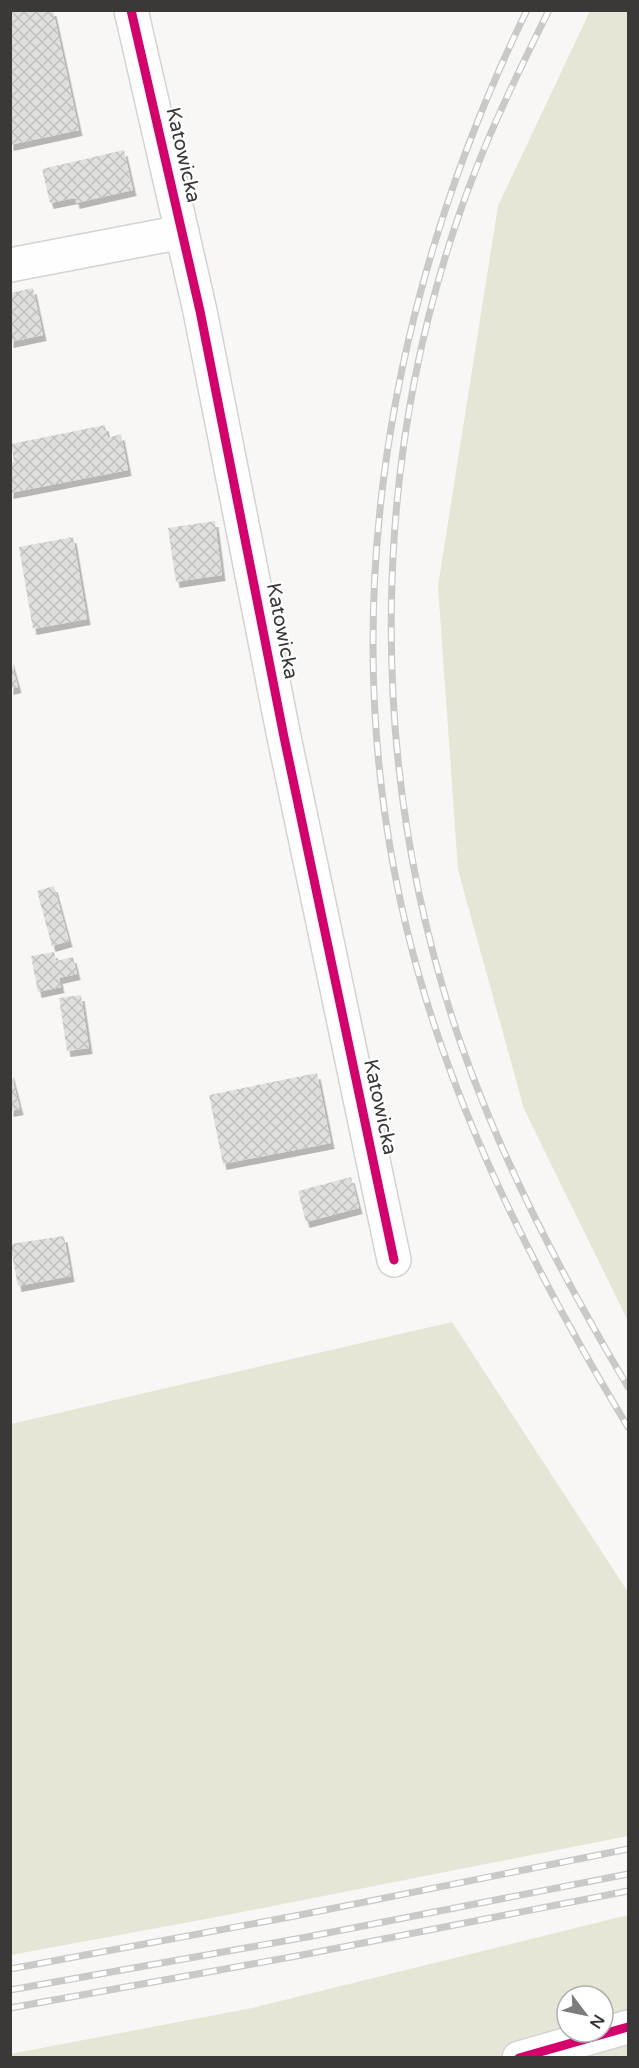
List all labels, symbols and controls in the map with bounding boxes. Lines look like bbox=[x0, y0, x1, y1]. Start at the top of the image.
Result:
street label: Katowicka bbox=[160, 105, 206, 205]
street label: Katowicka bbox=[261, 581, 303, 681]
street label: Katowicka bbox=[358, 1057, 402, 1157]
north arrow bbox=[555, 1984, 615, 2044]
text: N bbox=[585, 2011, 609, 2032]

